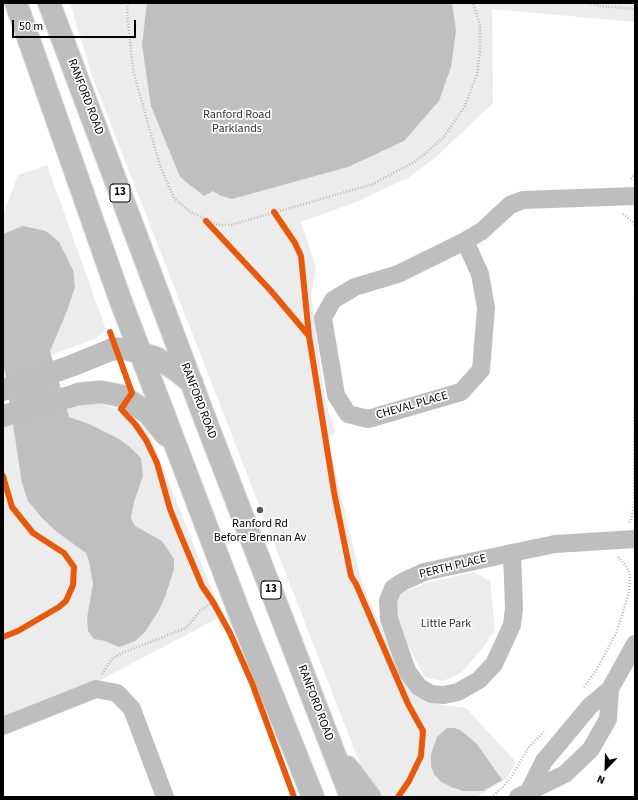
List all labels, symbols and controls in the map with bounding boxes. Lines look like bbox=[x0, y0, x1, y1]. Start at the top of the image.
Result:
scale bar bbox=[14, 12, 138, 38]
text: 50 m bbox=[19, 18, 43, 35]
street label: RANFORD ROAD bbox=[64, 57, 106, 137]
park label: Ranford Road Parklands bbox=[203, 108, 271, 136]
road number: 13 bbox=[110, 184, 130, 202]
street label: RANFORD ROAD bbox=[177, 361, 219, 441]
street label: CHEVAL PLACE bbox=[374, 389, 450, 423]
marker: Ranford Rd Before Brennan Av bbox=[255, 505, 265, 515]
place label: Ranford Rd Before Brennan Av bbox=[214, 517, 306, 545]
street label: PERTH PLACE bbox=[418, 552, 488, 582]
road number: 13 bbox=[261, 581, 281, 599]
park label: Little Park bbox=[421, 617, 471, 631]
street label: RANFORD ROAD bbox=[294, 663, 336, 743]
north arrow bbox=[586, 748, 626, 788]
text: N bbox=[595, 771, 607, 788]

